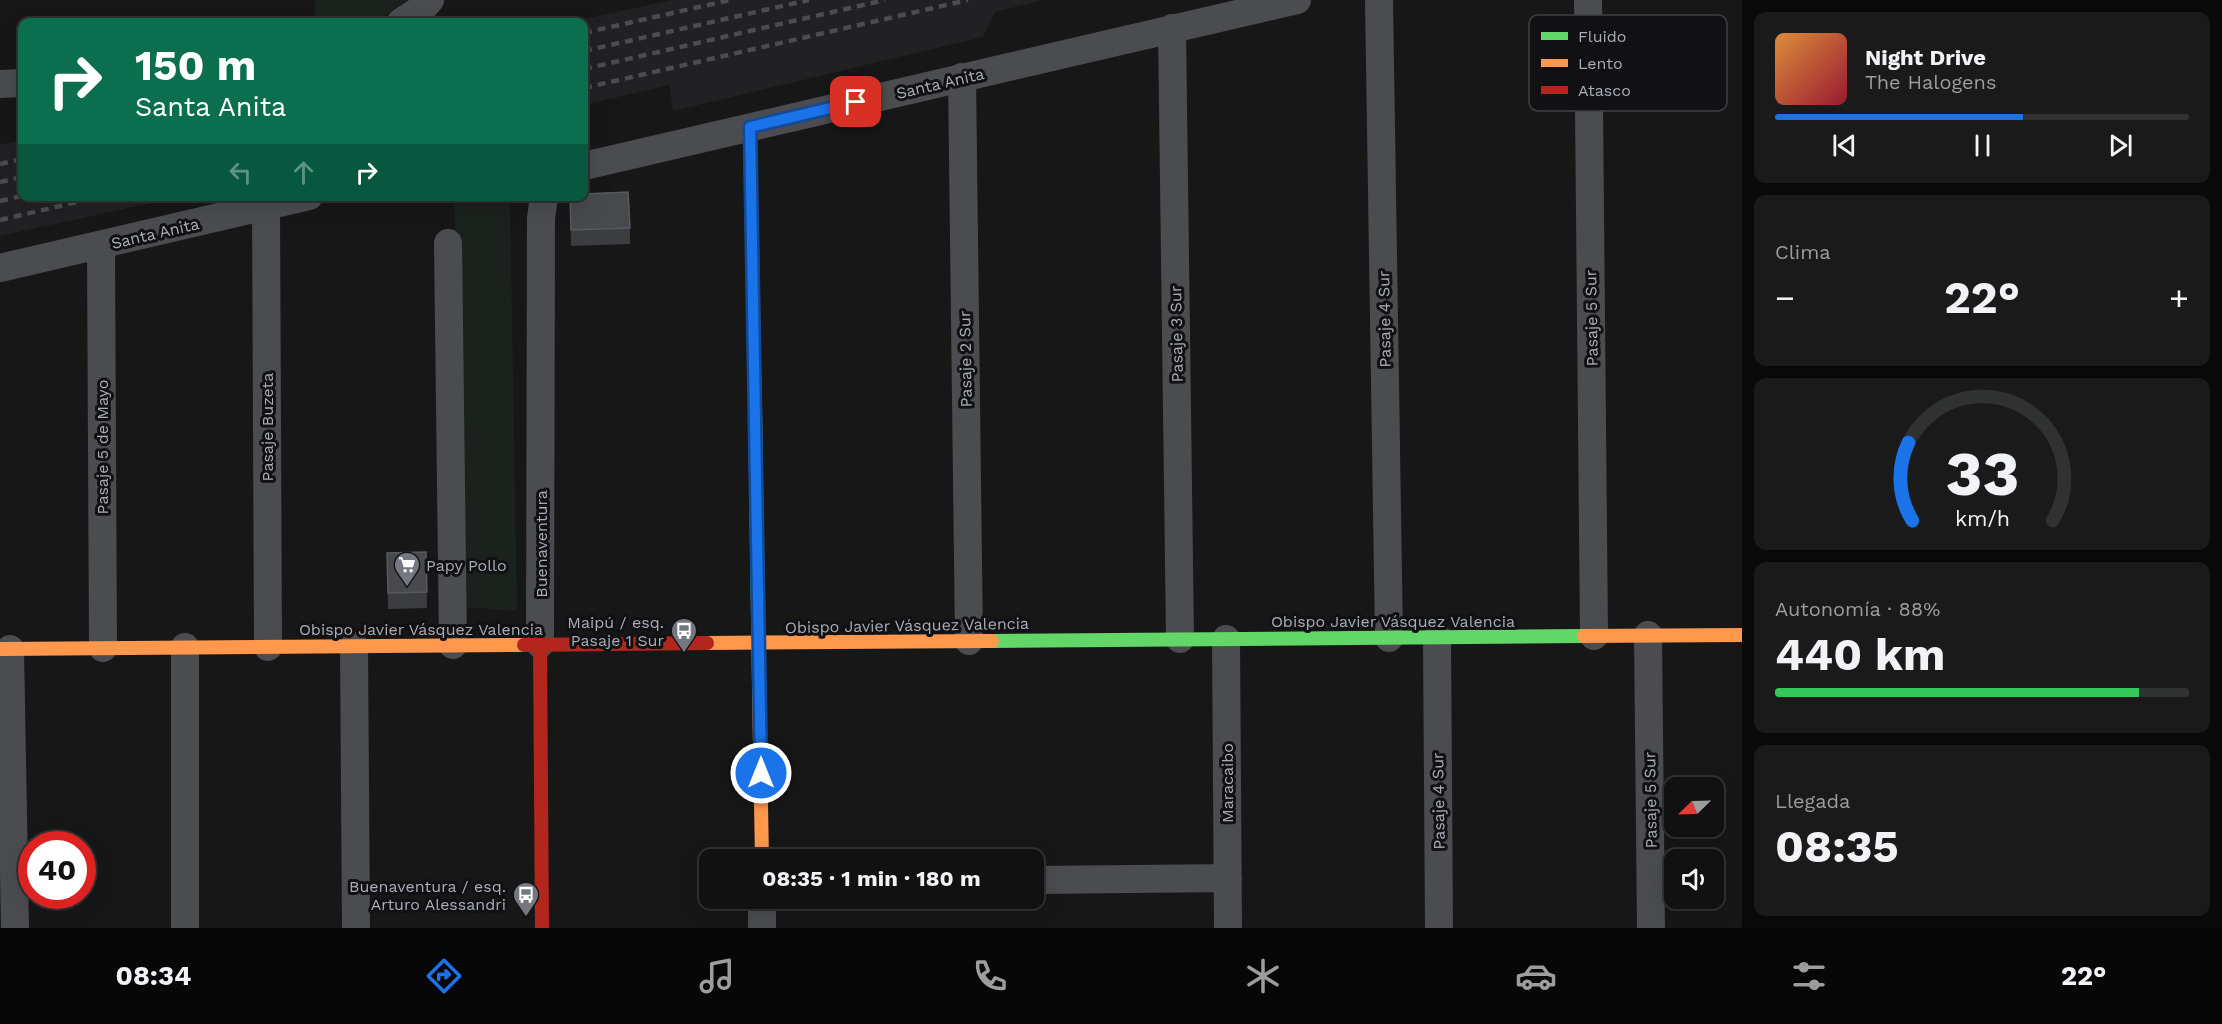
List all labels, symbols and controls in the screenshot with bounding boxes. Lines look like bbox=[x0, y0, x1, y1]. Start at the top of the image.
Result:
legend bbox=[1529, 15, 1727, 111]
text: Fluido bbox=[1578, 27, 1626, 46]
text: 150 m bbox=[135, 41, 256, 90]
icon: right bbox=[36, 42, 114, 120]
text: Night Drive bbox=[1865, 45, 1986, 70]
text: Lento bbox=[1578, 54, 1623, 73]
street label: Santa Anita bbox=[894, 64, 986, 103]
text: The Halogens bbox=[1865, 70, 1997, 94]
pin bbox=[830, 76, 881, 127]
text: Atasco bbox=[1578, 81, 1631, 100]
icon: arrive bbox=[839, 85, 872, 118]
text: Santa Anita bbox=[135, 91, 286, 123]
icon: previous bbox=[1828, 129, 1861, 162]
icon: pause bbox=[1966, 129, 1999, 162]
icon: next bbox=[2104, 129, 2137, 162]
icon: left bbox=[224, 156, 257, 189]
icon: ahead bbox=[287, 156, 320, 189]
icon: right bbox=[350, 156, 383, 189]
street label: Santa Anita bbox=[109, 214, 201, 253]
text: Clima bbox=[1775, 240, 1831, 264]
street label: Pasaje 5 Sur bbox=[1581, 269, 1602, 366]
street label: Pasaje 4 Sur bbox=[1374, 270, 1395, 368]
text: 22° bbox=[1944, 271, 2020, 324]
text: − bbox=[1775, 278, 1795, 317]
text: + bbox=[2169, 278, 2189, 317]
street label: Pasaje 3 Sur bbox=[1166, 285, 1187, 382]
street label: Pasaje 2 Sur bbox=[955, 310, 976, 407]
street label: Pasaje Buzeta bbox=[258, 373, 277, 481]
street label: Pasaje 5 de Mayo bbox=[93, 380, 112, 514]
text: 33 bbox=[1945, 437, 2019, 510]
street label: Buenaventura bbox=[532, 490, 551, 598]
text: km/h bbox=[1954, 506, 2010, 531]
supermarket icon: Papy Pollo bbox=[392, 550, 422, 588]
place label: Papy Pollo bbox=[426, 556, 507, 575]
text: Autonomía · 88% bbox=[1775, 597, 1940, 621]
street label: Obispo Javier Vásquez Valencia bbox=[1271, 612, 1515, 631]
place label: Maipú / esq. Pasaje 1 Sur bbox=[567, 613, 664, 650]
street label: Obispo Javier Vásquez Valencia bbox=[785, 614, 1029, 637]
bus stop icon: Maipú / esq. Pasaje 1 Sur bbox=[669, 616, 699, 654]
street label: Obispo Javier Vásquez Valencia bbox=[299, 620, 543, 639]
text: 440 km bbox=[1775, 628, 1945, 681]
position arrow bbox=[729, 741, 793, 805]
street label: Maracaibo bbox=[1218, 743, 1237, 823]
street label: Pasaje 5 Sur bbox=[1640, 751, 1661, 848]
street label: Pasaje 4 Sur bbox=[1428, 752, 1449, 850]
north arrow bbox=[1664, 777, 1724, 837]
map controls bbox=[1664, 777, 1724, 909]
text: Llegada bbox=[1775, 789, 1850, 813]
text: 08:35 bbox=[1775, 820, 1899, 873]
speed limit sign: 40 bbox=[18, 831, 96, 909]
button: sound bbox=[1664, 849, 1724, 909]
text: 08:35 · 1 min · 180 m bbox=[762, 866, 981, 891]
place label: Buenaventura / esq. Arturo Alessandri bbox=[349, 877, 506, 914]
bus stop icon: Buenaventura / esq. Arturo Alessandri bbox=[511, 880, 541, 918]
icon: directions bbox=[423, 955, 465, 997]
icon: music bbox=[696, 955, 738, 997]
icon: phone bbox=[969, 955, 1011, 997]
icon: climate bbox=[1242, 955, 1284, 997]
icon: car bbox=[1515, 955, 1557, 997]
icon: filters bbox=[1788, 955, 1830, 997]
text: 08:34 bbox=[116, 960, 191, 992]
text: 22° bbox=[2061, 960, 2106, 992]

